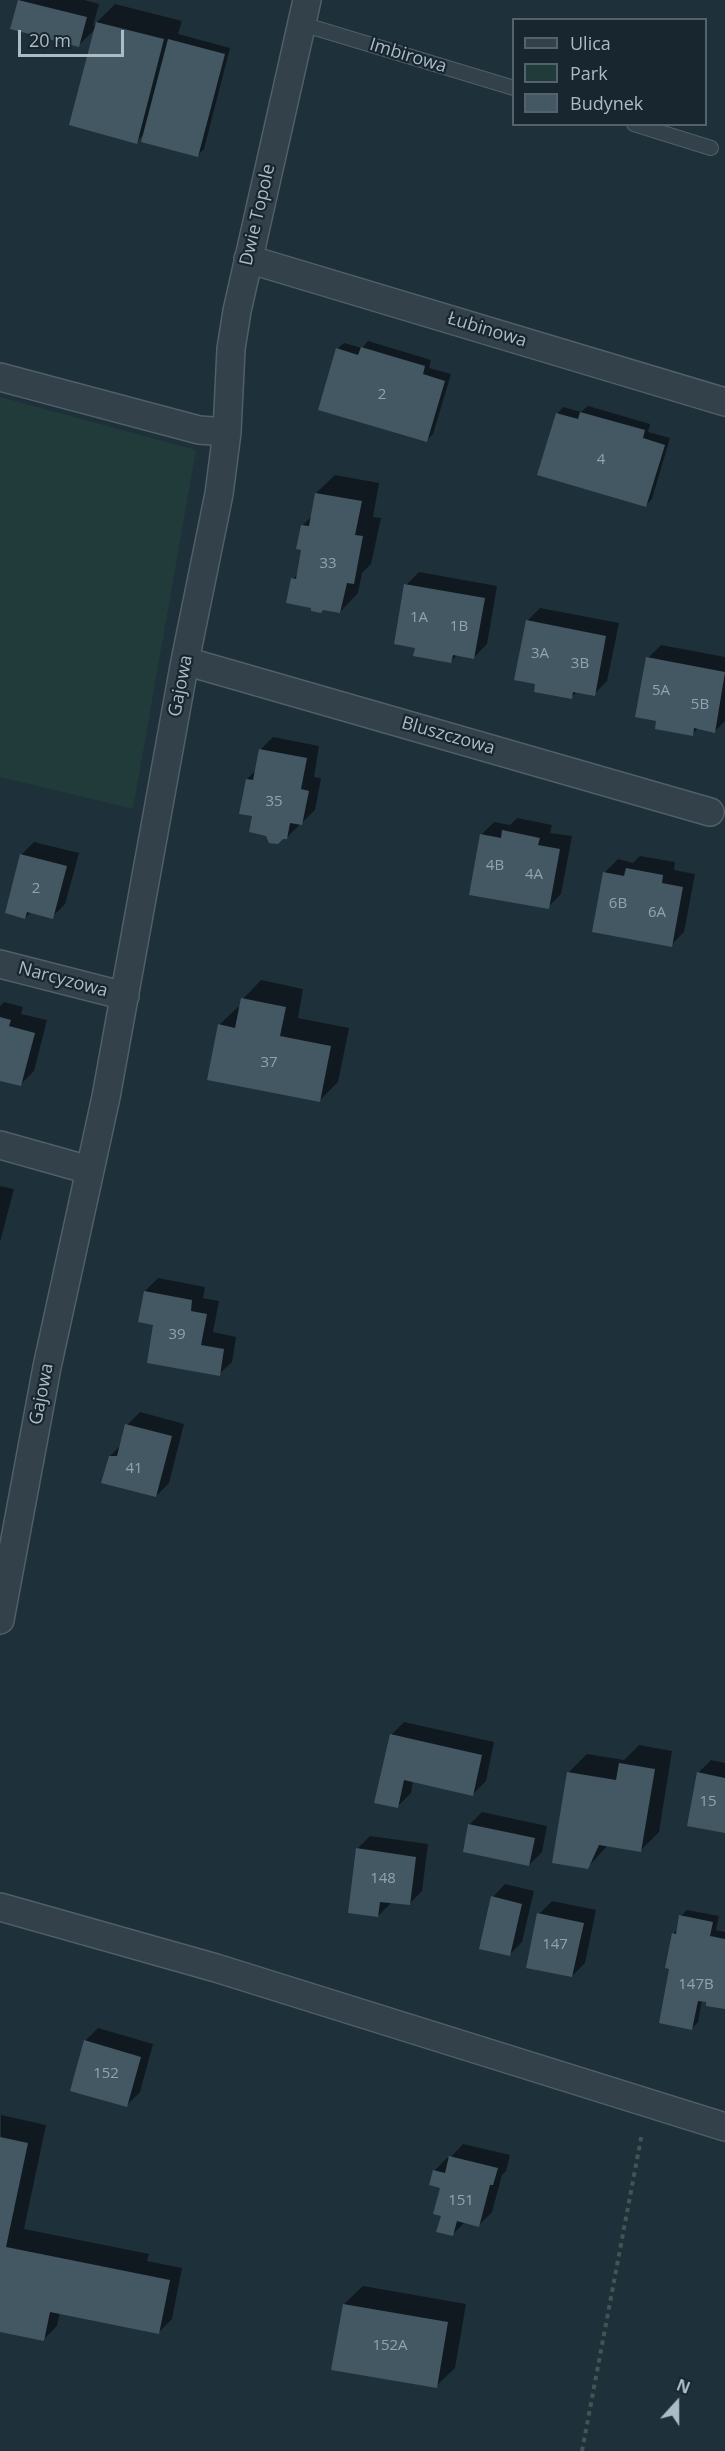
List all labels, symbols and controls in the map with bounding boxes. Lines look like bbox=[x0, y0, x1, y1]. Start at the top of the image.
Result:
scale bar bbox=[21, 18, 128, 56]
legend bbox=[512, 18, 707, 126]
text: 20 m bbox=[29, 28, 71, 52]
text: Ulica bbox=[570, 31, 611, 55]
street label: Imbirowa bbox=[367, 34, 449, 78]
text: Park bbox=[570, 61, 608, 85]
text: Budynek bbox=[570, 91, 643, 115]
street label: Dwie Topole bbox=[236, 162, 280, 268]
street label: Łubinowa bbox=[445, 308, 529, 352]
house number: 2 bbox=[378, 386, 386, 404]
house number: 4 bbox=[597, 451, 605, 469]
house number: 33 bbox=[319, 555, 337, 573]
house number: 1A bbox=[410, 609, 428, 627]
house number: 1B bbox=[450, 618, 468, 636]
house number: 3A bbox=[531, 645, 549, 663]
street label: Gajowa bbox=[164, 653, 198, 719]
house number: 3B bbox=[571, 655, 589, 673]
house number: 5A bbox=[652, 682, 670, 700]
house number: 5B bbox=[691, 696, 709, 714]
street label: Bluszczowa bbox=[399, 712, 497, 760]
house number: 35 bbox=[265, 793, 283, 811]
house number: 4B bbox=[486, 857, 504, 875]
house number: 4A bbox=[525, 866, 543, 884]
house number: 2 bbox=[32, 880, 40, 898]
house number: 6B bbox=[609, 895, 627, 913]
house number: 6A bbox=[648, 904, 666, 922]
street label: Narcyzowa bbox=[16, 958, 110, 1002]
house number: 37 bbox=[260, 1054, 278, 1072]
house number: 39 bbox=[168, 1326, 186, 1344]
street label: Gajowa bbox=[25, 1361, 59, 1427]
house number: 41 bbox=[125, 1460, 143, 1478]
house number: 15 bbox=[699, 1793, 717, 1811]
house number: 148 bbox=[370, 1870, 396, 1888]
house number: 147 bbox=[542, 1936, 568, 1954]
house number: 147B bbox=[678, 1976, 714, 1994]
house number: 152 bbox=[93, 2065, 119, 2083]
house number: 151 bbox=[448, 2192, 474, 2210]
house number: 152A bbox=[372, 2337, 408, 2355]
north arrow bbox=[647, 2373, 707, 2433]
text: N bbox=[673, 2374, 693, 2399]

